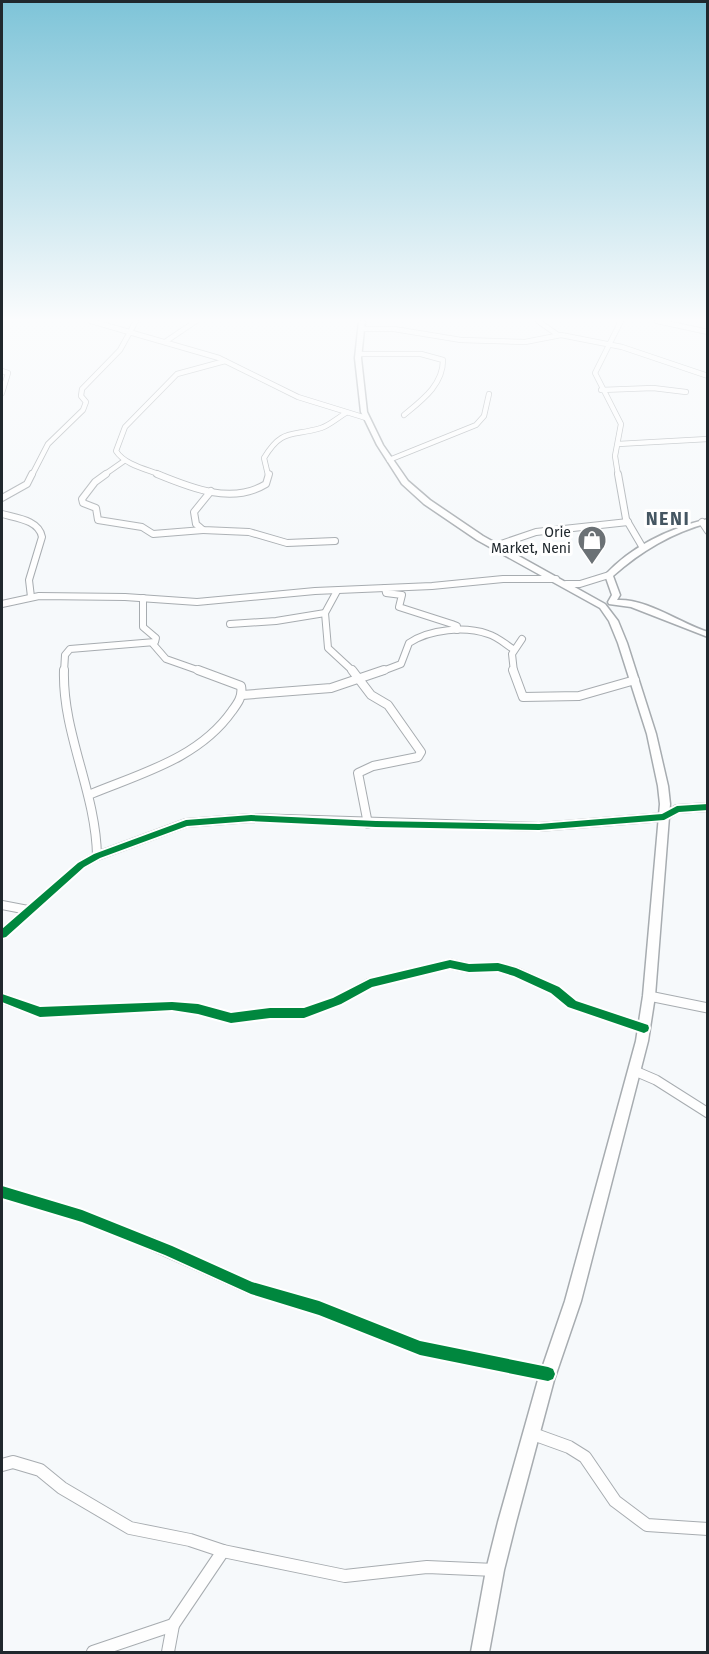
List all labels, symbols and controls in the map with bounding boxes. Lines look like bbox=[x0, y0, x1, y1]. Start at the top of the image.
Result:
district label: NENI bbox=[646, 508, 690, 530]
place label: Orie Market, Neni bbox=[491, 524, 571, 557]
shop icon: Orie Market, Neni bbox=[576, 524, 608, 566]

